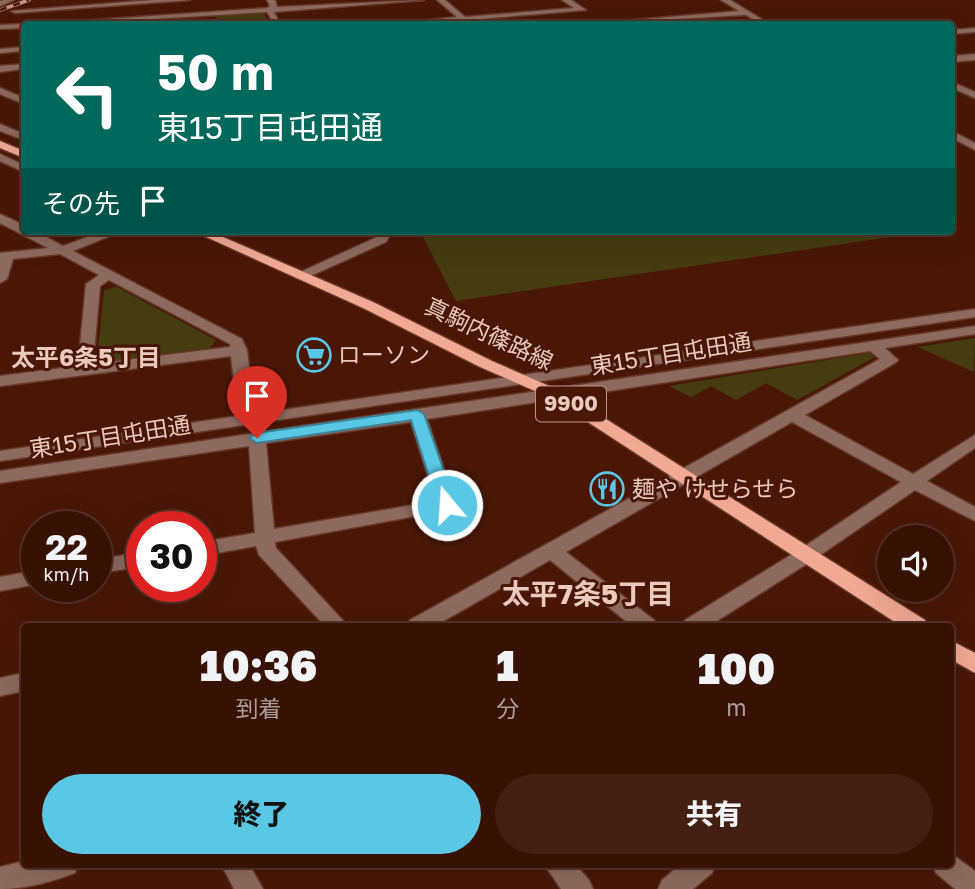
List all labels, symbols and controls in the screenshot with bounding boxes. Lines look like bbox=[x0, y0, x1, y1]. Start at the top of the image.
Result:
text: 50 m bbox=[157, 42, 274, 101]
icon: left bbox=[42, 49, 133, 140]
text: 東15丁目屯田通 bbox=[157, 108, 383, 146]
icon: arrive bbox=[134, 182, 172, 220]
text: その先 bbox=[42, 188, 120, 219]
street label: 真駒内篠路線 bbox=[421, 291, 558, 375]
street label: 東15丁目屯田通 bbox=[588, 326, 753, 380]
supermarket icon: ローソン bbox=[295, 336, 333, 374]
place label: ローソン bbox=[338, 340, 430, 368]
district label: 太平6条5丁目 bbox=[11, 342, 161, 371]
pin bbox=[227, 366, 287, 438]
icon: arrive bbox=[238, 377, 276, 415]
road number: 9900 bbox=[536, 386, 606, 422]
street label: 東15丁目屯田通 bbox=[27, 409, 192, 463]
position arrow bbox=[410, 468, 484, 542]
restaurant icon: 麺や けせらせら bbox=[588, 470, 626, 508]
place label: 麺や けせらせら bbox=[632, 474, 798, 502]
speed limit sign: 30 bbox=[126, 511, 217, 602]
map controls bbox=[877, 525, 954, 602]
button: sound bbox=[877, 525, 954, 602]
text: 22 bbox=[45, 526, 88, 568]
text: km/h bbox=[44, 563, 89, 585]
district label: 太平7条5丁目 bbox=[502, 577, 674, 610]
text: 10:36 bbox=[200, 640, 317, 690]
text: 1 bbox=[496, 640, 519, 690]
text: 100 bbox=[698, 643, 775, 693]
text: m bbox=[726, 693, 747, 721]
text: 到着 bbox=[235, 694, 281, 722]
text: 分 bbox=[496, 694, 519, 722]
button: 終了 bbox=[42, 774, 481, 854]
button: 共有 bbox=[495, 774, 933, 854]

